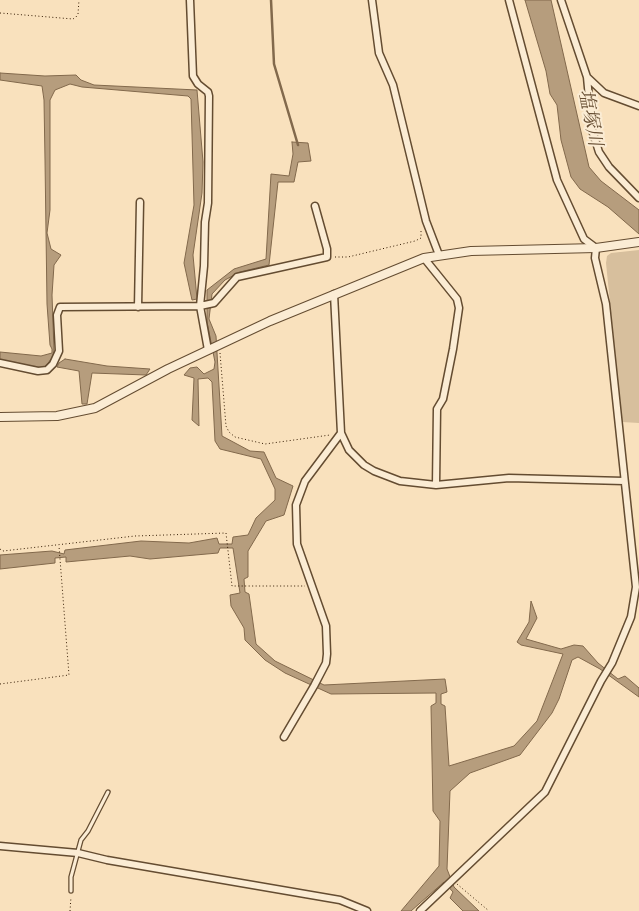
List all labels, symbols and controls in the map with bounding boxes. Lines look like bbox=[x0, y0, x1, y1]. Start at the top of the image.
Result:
water label: 塩塚川 bbox=[572, 88, 606, 148]

